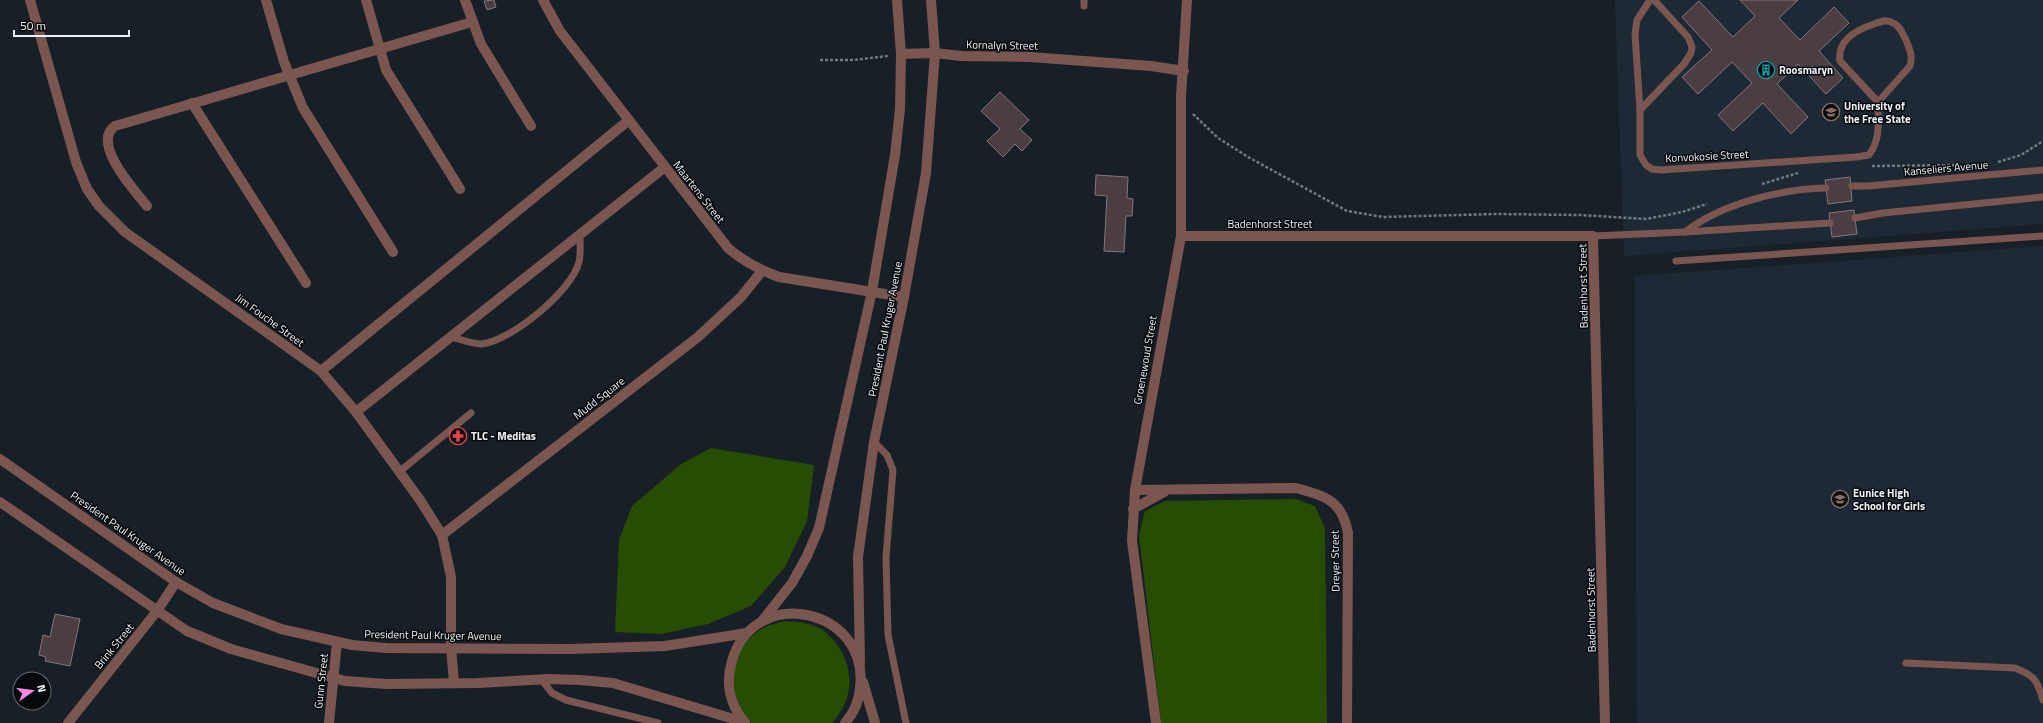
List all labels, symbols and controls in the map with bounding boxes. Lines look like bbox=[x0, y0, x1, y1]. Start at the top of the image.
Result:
scale bar bbox=[14, 12, 129, 38]
text: 50 m bbox=[20, 16, 46, 35]
street label: Kornalyn Street bbox=[966, 36, 1038, 54]
building icon: Roosmaryn bbox=[1756, 60, 1776, 80]
place label: Roosmaryn bbox=[1779, 62, 1833, 78]
place label: University of the Free State bbox=[1844, 98, 1911, 127]
school or university icon: University of the Free State bbox=[1821, 102, 1841, 122]
street label: Konvokosie Street bbox=[1665, 146, 1749, 166]
street label: Kanseliers Avenue bbox=[1903, 156, 1989, 180]
street label: Maartens Street bbox=[670, 157, 729, 227]
street label: Badenhorst Street bbox=[1228, 216, 1313, 232]
street label: Badenhorst Street bbox=[1574, 243, 1592, 329]
street label: President Paul Kruger Avenue bbox=[864, 260, 906, 398]
street label: Jim Fouche Street bbox=[232, 290, 308, 350]
street label: Groenewoud Street bbox=[1129, 314, 1161, 406]
street label: Mudd Square bbox=[570, 372, 628, 423]
pharmacy icon: TLC - Meditas bbox=[448, 426, 468, 446]
place label: TLC - Meditas bbox=[471, 428, 536, 444]
place label: Eunice High School for Girls bbox=[1853, 485, 1925, 514]
street label: President Paul Kruger Avenue bbox=[67, 487, 189, 579]
school or university icon: Eunice High School for Girls bbox=[1830, 489, 1850, 509]
street label: Dreyer Street bbox=[1326, 530, 1344, 592]
street label: Badenhorst Street bbox=[1582, 567, 1600, 653]
street label: Brink Street bbox=[90, 620, 138, 672]
street label: President Paul Kruger Avenue bbox=[364, 626, 502, 644]
street label: Gunn Street bbox=[310, 653, 332, 709]
north arrow bbox=[12, 671, 52, 711]
text: N bbox=[33, 683, 50, 694]

